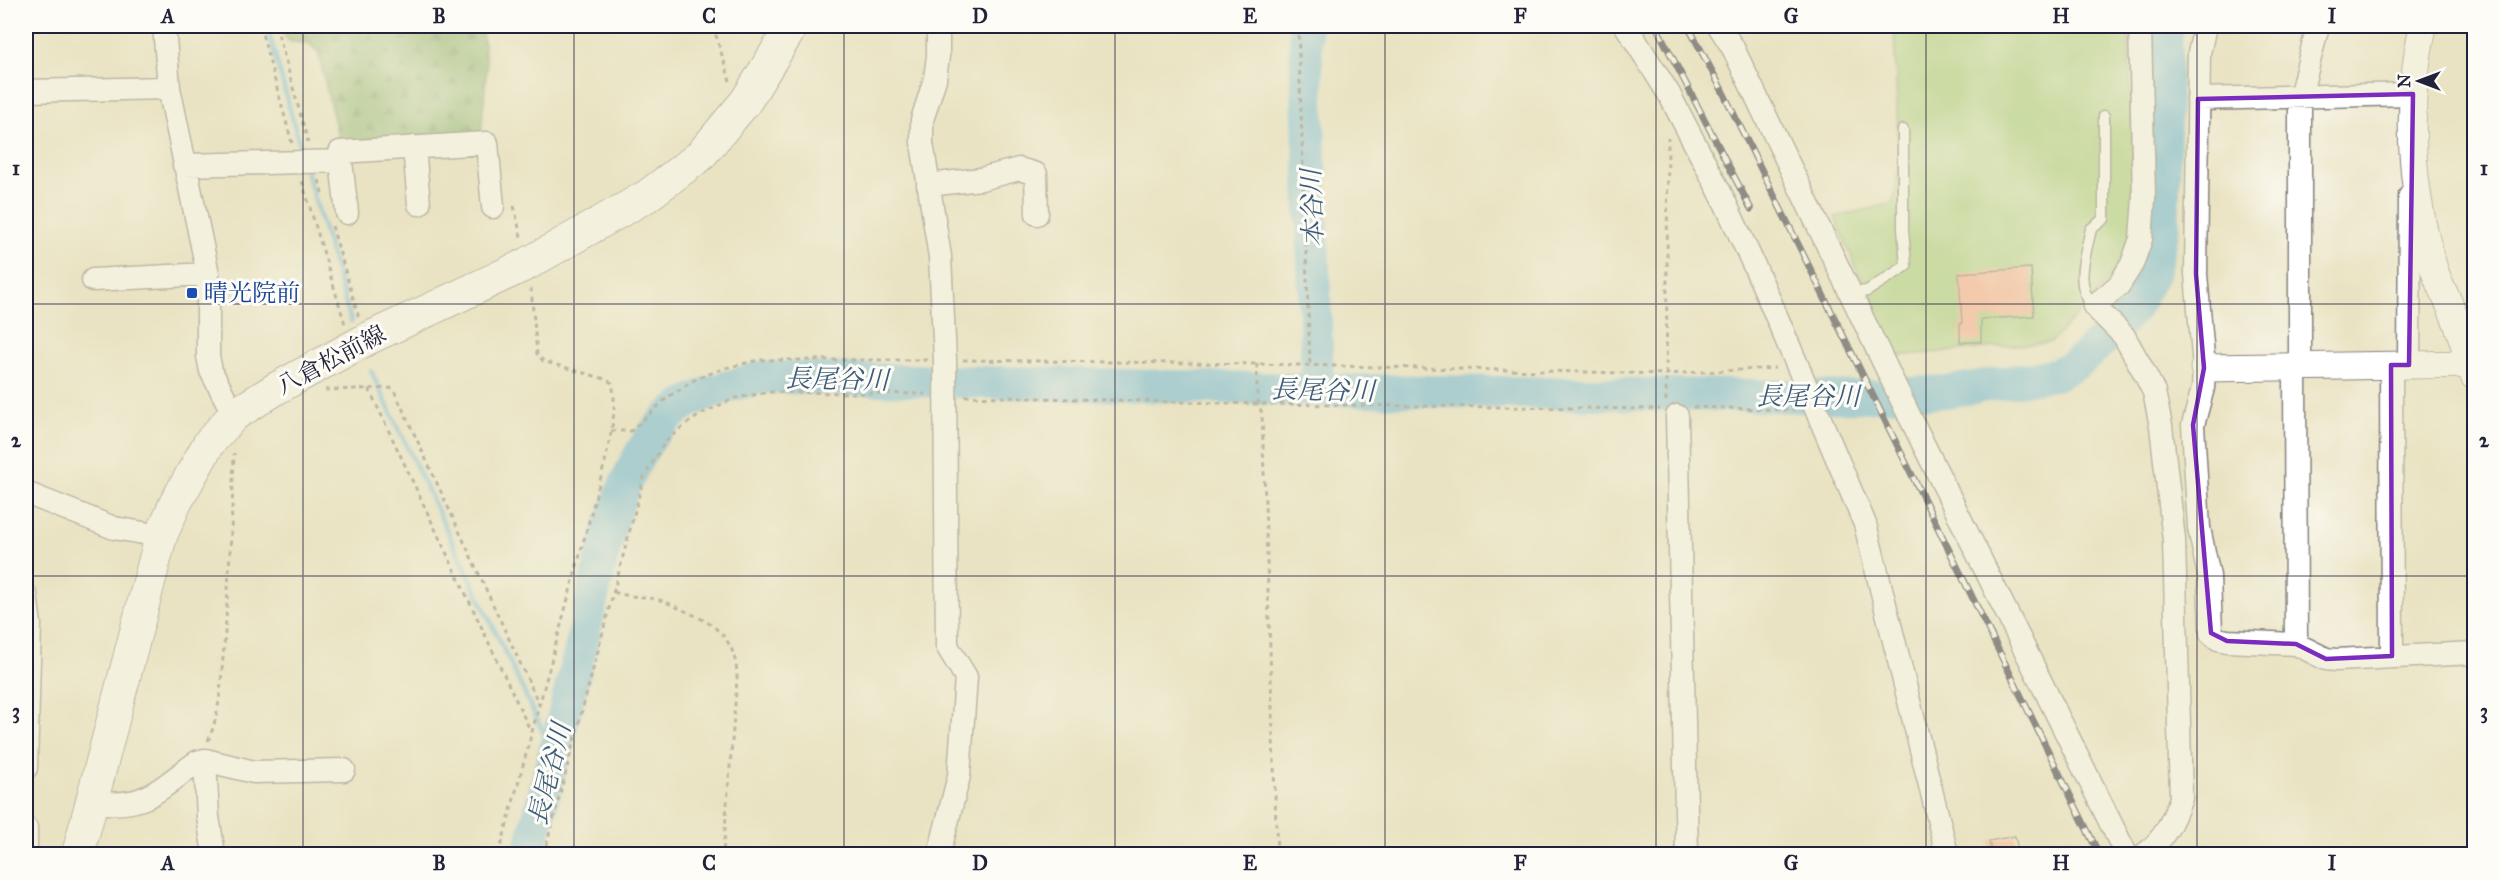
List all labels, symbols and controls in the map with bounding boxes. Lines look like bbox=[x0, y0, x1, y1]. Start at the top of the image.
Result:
text: A bbox=[159, 4, 175, 28]
text: B bbox=[432, 4, 446, 28]
text: C bbox=[702, 4, 716, 28]
text: D bbox=[972, 4, 988, 28]
text: E bbox=[1243, 4, 1258, 28]
text: F bbox=[1513, 4, 1527, 28]
text: G bbox=[1784, 4, 1799, 28]
text: H bbox=[2052, 4, 2070, 28]
text: I bbox=[2328, 4, 2337, 28]
north arrow bbox=[2389, 51, 2449, 111]
text: N bbox=[2395, 74, 2414, 88]
text: 1 bbox=[12, 156, 20, 180]
text: 1 bbox=[2480, 156, 2488, 180]
water label: 本谷川 bbox=[1295, 165, 1329, 248]
place label: 晴光院前 bbox=[204, 278, 300, 308]
marker: 晴光院前 bbox=[185, 286, 199, 300]
street label: 八倉松前線 bbox=[271, 319, 391, 401]
water label: 長尾谷川 bbox=[785, 362, 892, 396]
water label: 長尾谷川 bbox=[1271, 373, 1378, 407]
water label: 長尾谷川 bbox=[1756, 380, 1863, 412]
text: 2 bbox=[11, 428, 22, 452]
text: 2 bbox=[2479, 428, 2490, 452]
text: 3 bbox=[12, 699, 20, 724]
text: 3 bbox=[2480, 699, 2488, 724]
water label: 長尾谷川 bbox=[521, 717, 578, 828]
text: A bbox=[159, 851, 175, 875]
text: B bbox=[432, 851, 446, 875]
text: C bbox=[702, 851, 716, 875]
text: D bbox=[972, 851, 988, 875]
text: E bbox=[1243, 851, 1258, 875]
text: F bbox=[1513, 851, 1527, 875]
text: G bbox=[1784, 851, 1799, 875]
text: H bbox=[2052, 851, 2070, 875]
text: I bbox=[2328, 851, 2337, 875]

